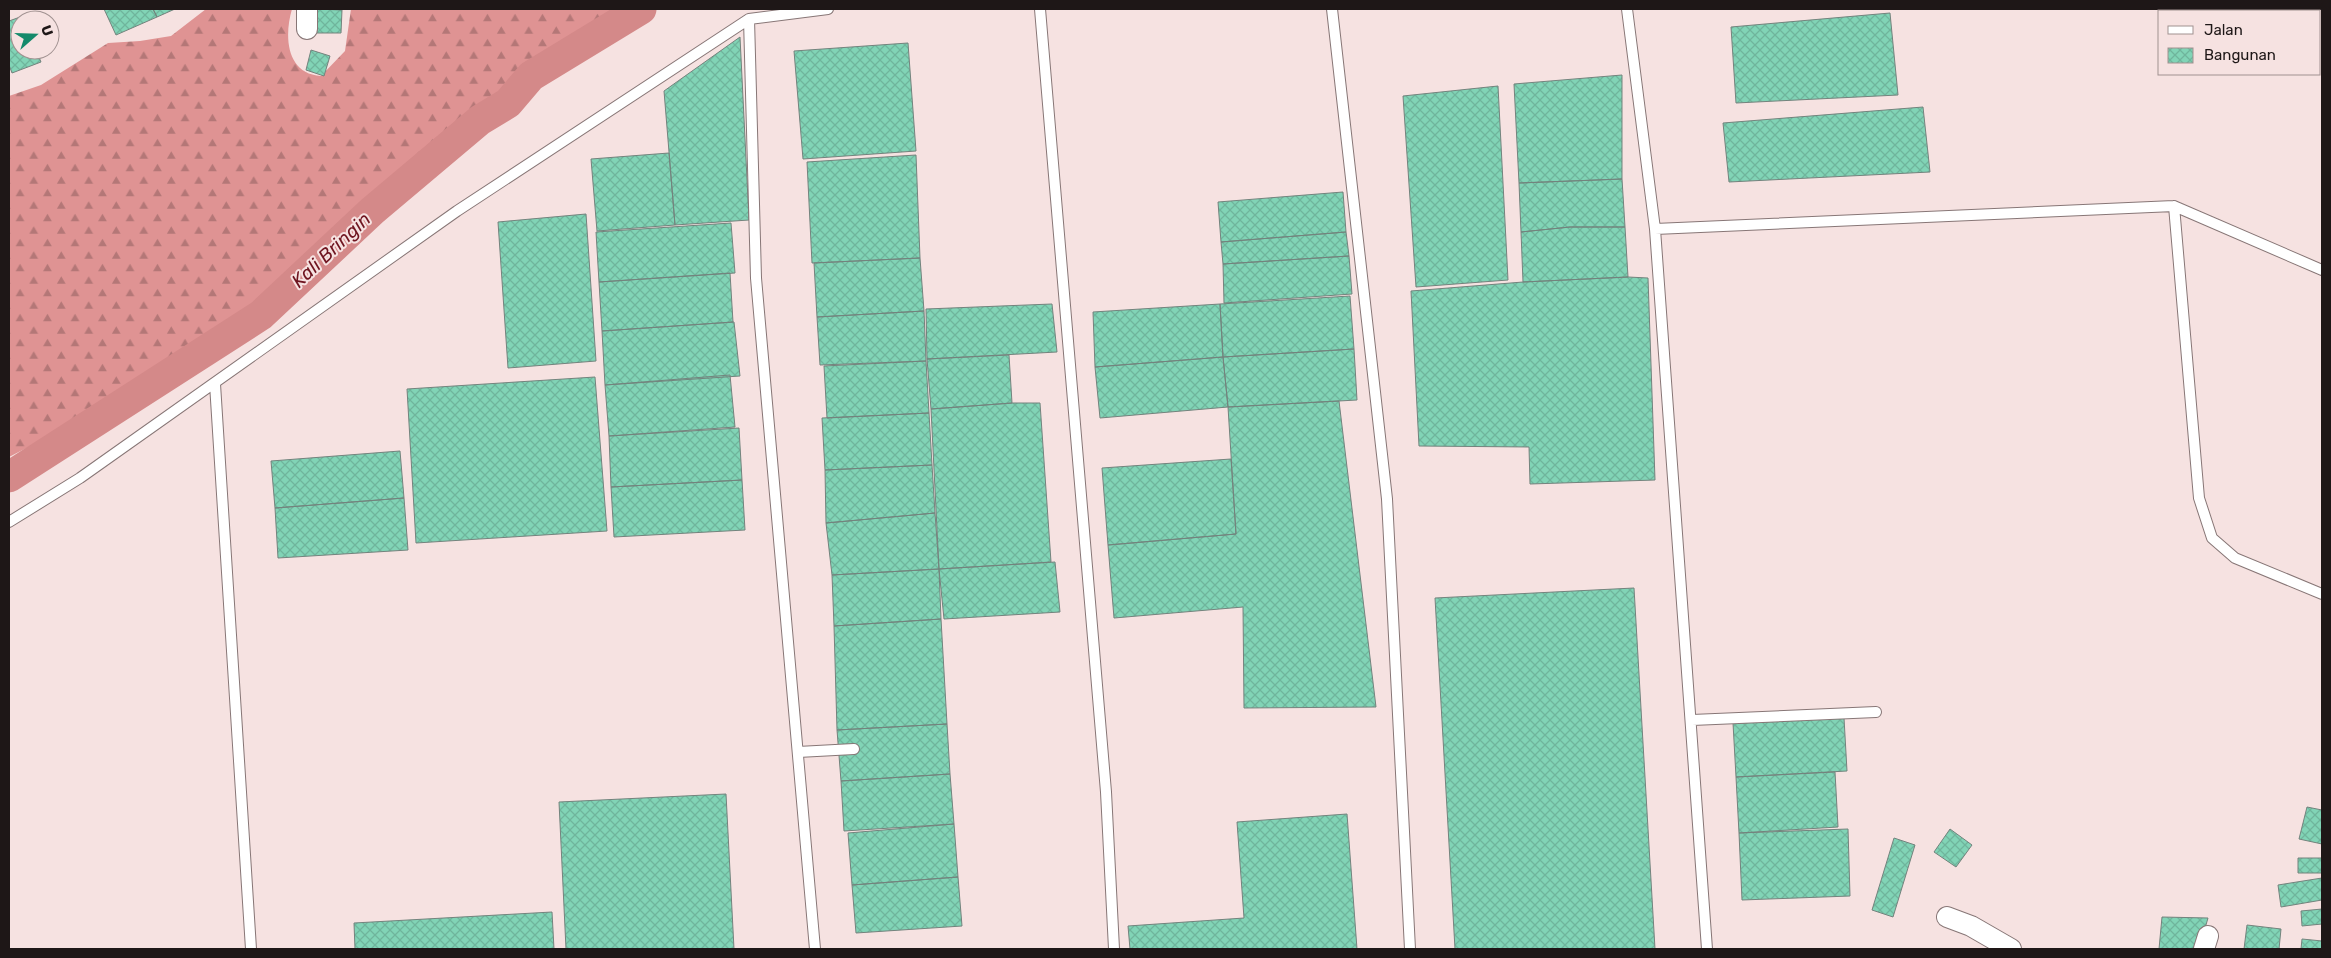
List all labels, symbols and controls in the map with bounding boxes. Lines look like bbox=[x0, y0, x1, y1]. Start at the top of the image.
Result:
north arrow bbox=[10, 10, 60, 60]
legend bbox=[2158, 10, 2321, 75]
text: Jalan bbox=[2204, 21, 2243, 39]
text: U bbox=[37, 23, 56, 38]
text: Bangunan bbox=[2204, 46, 2276, 64]
water label: Kali Bringin bbox=[287, 208, 375, 292]

